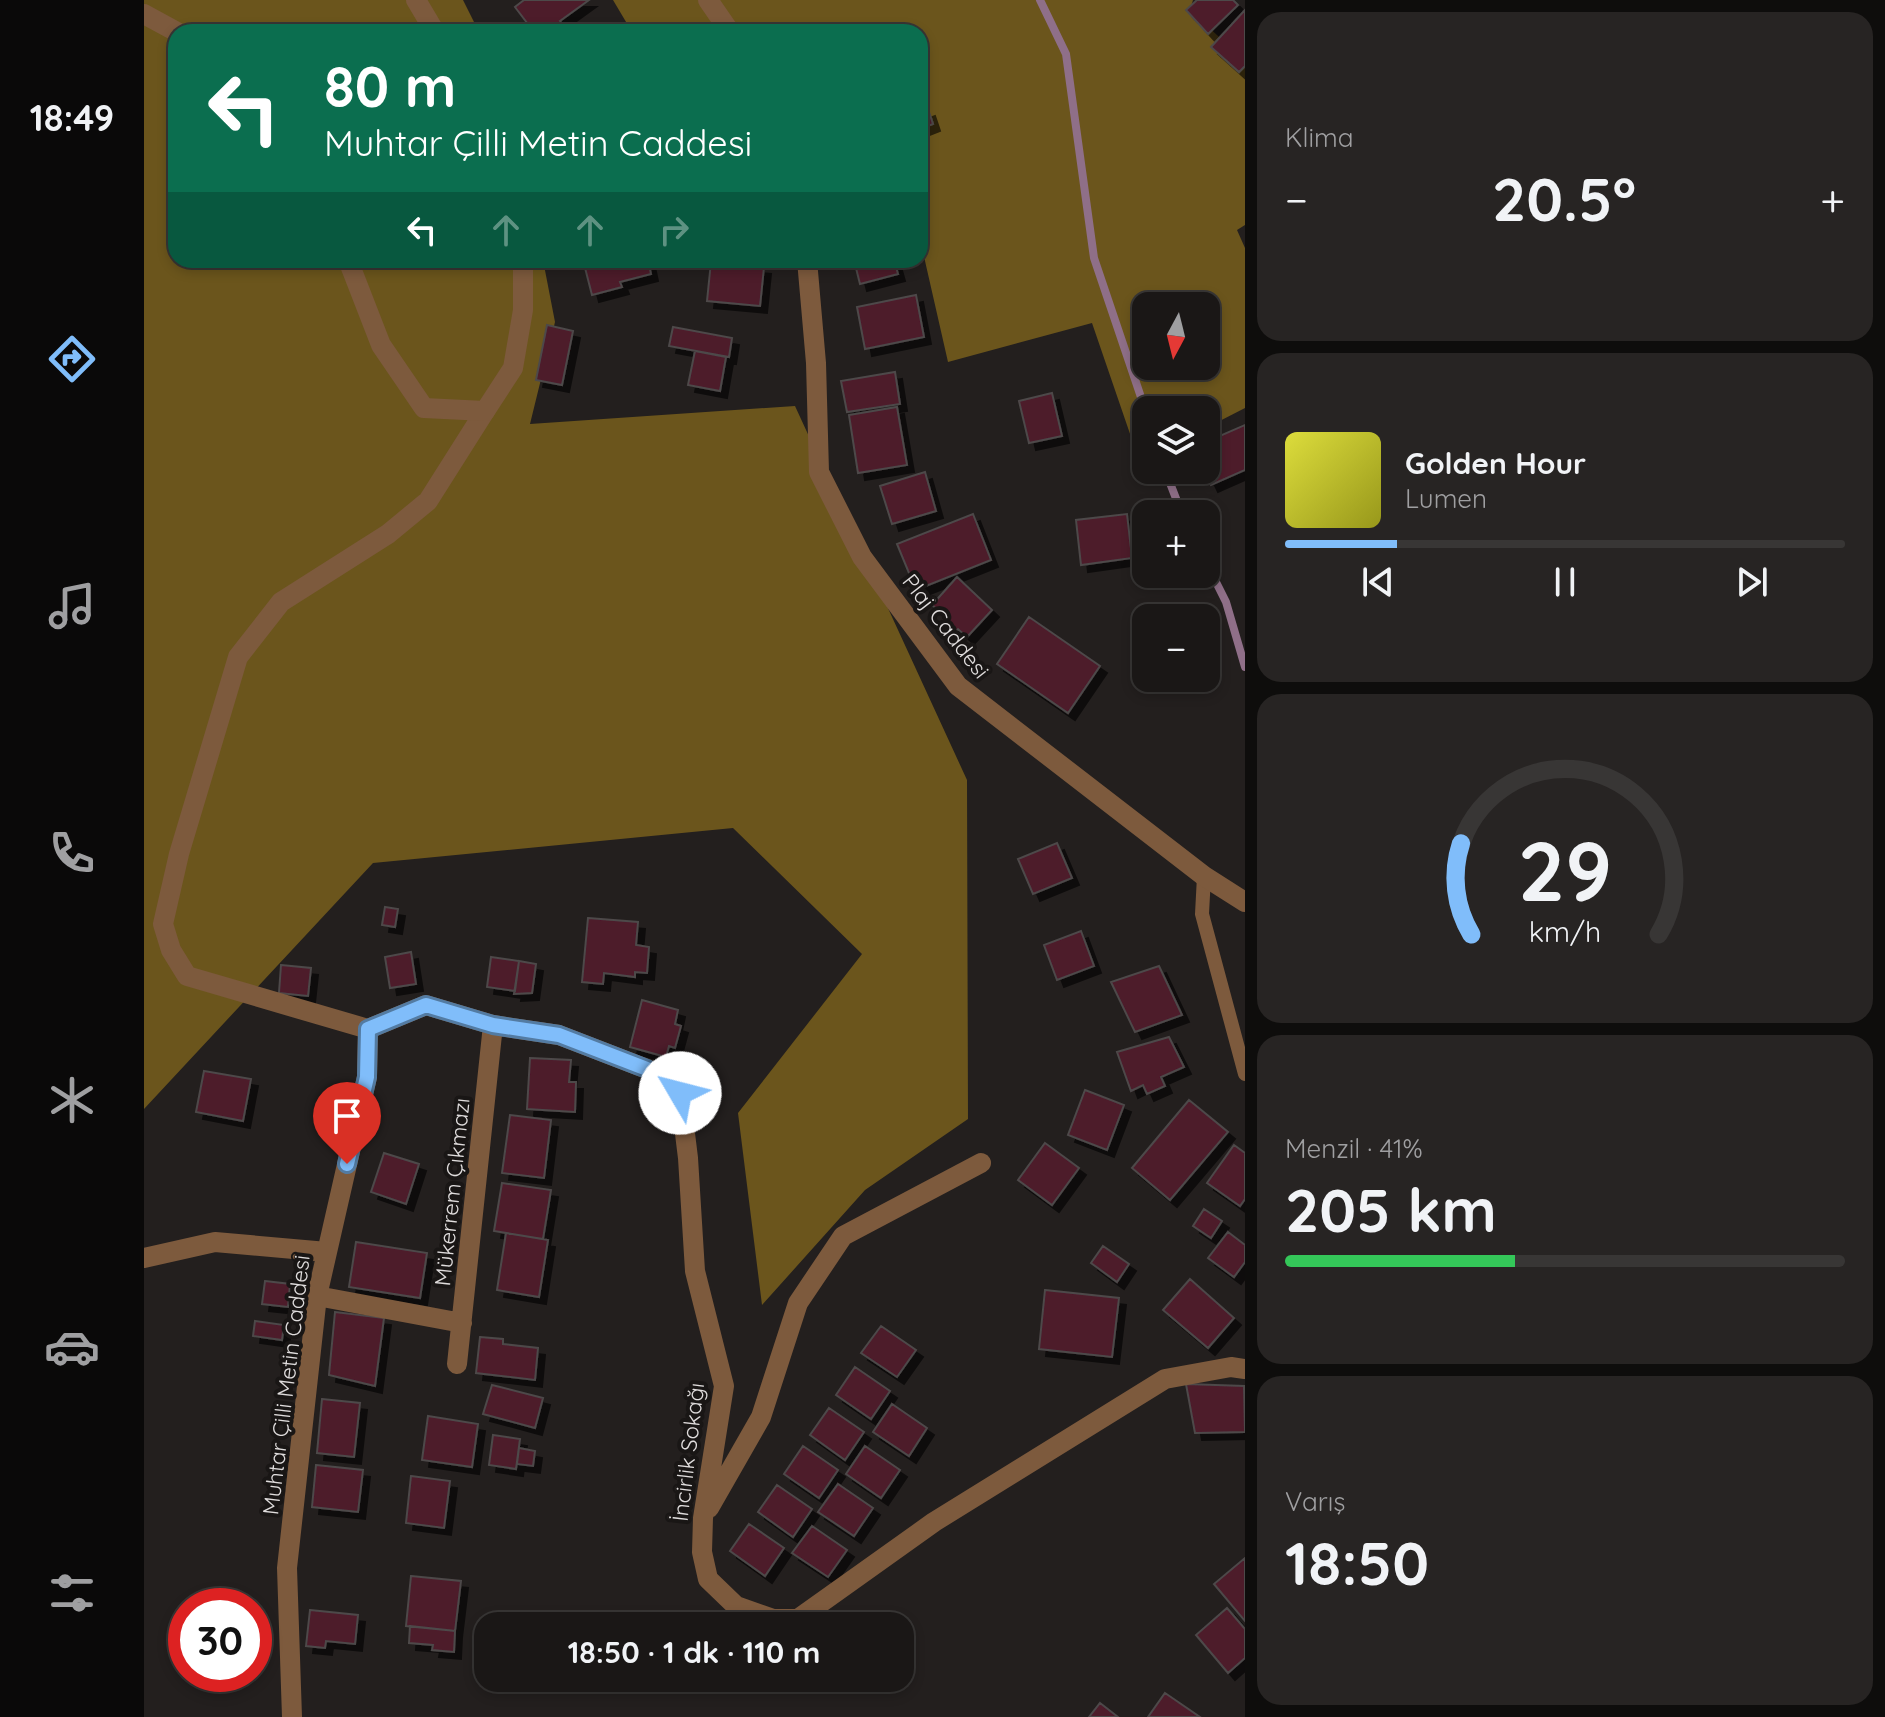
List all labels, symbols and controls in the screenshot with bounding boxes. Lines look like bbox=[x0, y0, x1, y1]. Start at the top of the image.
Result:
text: 80 m bbox=[324, 51, 456, 121]
icon: left bbox=[192, 56, 296, 160]
text: 18:49 bbox=[30, 95, 114, 140]
text: Muhtar Çilli Metin Caddesi bbox=[324, 120, 752, 165]
text: Klima bbox=[1285, 121, 1354, 154]
text: 20.5° bbox=[1492, 161, 1636, 236]
text: − bbox=[1285, 172, 1308, 227]
text: + bbox=[1820, 172, 1845, 227]
icon: left bbox=[400, 208, 444, 252]
icon: ahead bbox=[484, 208, 528, 252]
icon: ahead bbox=[568, 208, 612, 252]
icon: right bbox=[652, 208, 696, 252]
north arrow bbox=[1132, 292, 1220, 380]
map controls bbox=[1132, 292, 1220, 692]
icon: directions bbox=[44, 331, 100, 387]
button: layers bbox=[1132, 396, 1220, 484]
text: Golden Hour bbox=[1405, 444, 1586, 482]
text: Lumen bbox=[1405, 482, 1487, 515]
button: + bbox=[1132, 500, 1220, 588]
icon: previous bbox=[1356, 560, 1400, 604]
icon: pause bbox=[1543, 560, 1587, 604]
icon: next bbox=[1730, 560, 1774, 604]
street label: Plaj Caddesi bbox=[896, 568, 996, 684]
icon: music bbox=[44, 578, 100, 634]
button: − bbox=[1132, 604, 1220, 692]
text: 29 bbox=[1518, 817, 1612, 921]
icon: phone bbox=[44, 825, 100, 881]
text: km/h bbox=[1529, 913, 1601, 949]
position arrow bbox=[638, 1051, 722, 1135]
icon: climate bbox=[44, 1072, 100, 1128]
pin bbox=[313, 1082, 381, 1164]
icon: arrive bbox=[325, 1094, 369, 1138]
street label: Mükerrem Çıkmazı bbox=[428, 1097, 476, 1287]
text: Menzil · 41% bbox=[1285, 1132, 1423, 1165]
text: 205 km bbox=[1285, 1172, 1497, 1247]
street label: Muhtar Çilli Metin Caddesi bbox=[256, 1253, 316, 1517]
icon: car bbox=[44, 1319, 100, 1375]
street label: İncirlik Sokağı bbox=[666, 1381, 710, 1523]
text: Varış bbox=[1285, 1485, 1345, 1518]
text: 18:50 bbox=[1285, 1525, 1429, 1600]
icon: filters bbox=[44, 1565, 100, 1621]
speed limit sign: 30 bbox=[168, 1588, 272, 1692]
text: 18:50 · 1 dk · 110 m bbox=[568, 1633, 820, 1671]

